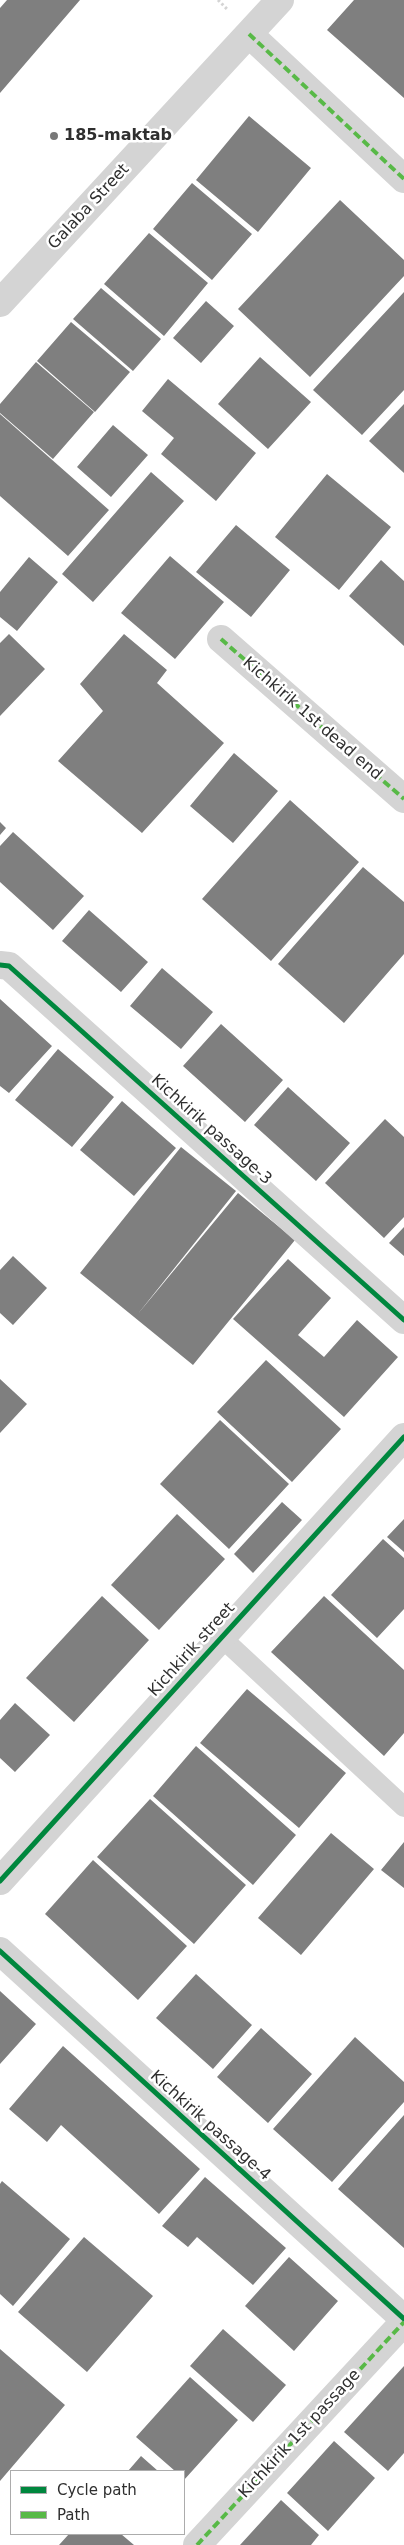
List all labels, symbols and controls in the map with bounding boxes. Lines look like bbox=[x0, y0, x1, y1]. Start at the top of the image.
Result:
place label: 185-maktab bbox=[64, 126, 172, 146]
marker: 185-maktab bbox=[48, 130, 60, 142]
street label: Galaba Street bbox=[44, 160, 134, 254]
street label: Kichkirik 1st dead end bbox=[239, 653, 385, 785]
street label: Kichkirik passage-3 bbox=[147, 1071, 275, 1189]
street label: Kichkirik street bbox=[145, 1599, 239, 1701]
street label: Kichkirik passage-4 bbox=[146, 2067, 274, 2185]
street label: Kichkirik 1st passage bbox=[235, 2366, 365, 2502]
legend bbox=[10, 2470, 185, 2535]
text: Cycle path bbox=[57, 2481, 137, 2499]
text: Path bbox=[57, 2506, 90, 2524]

